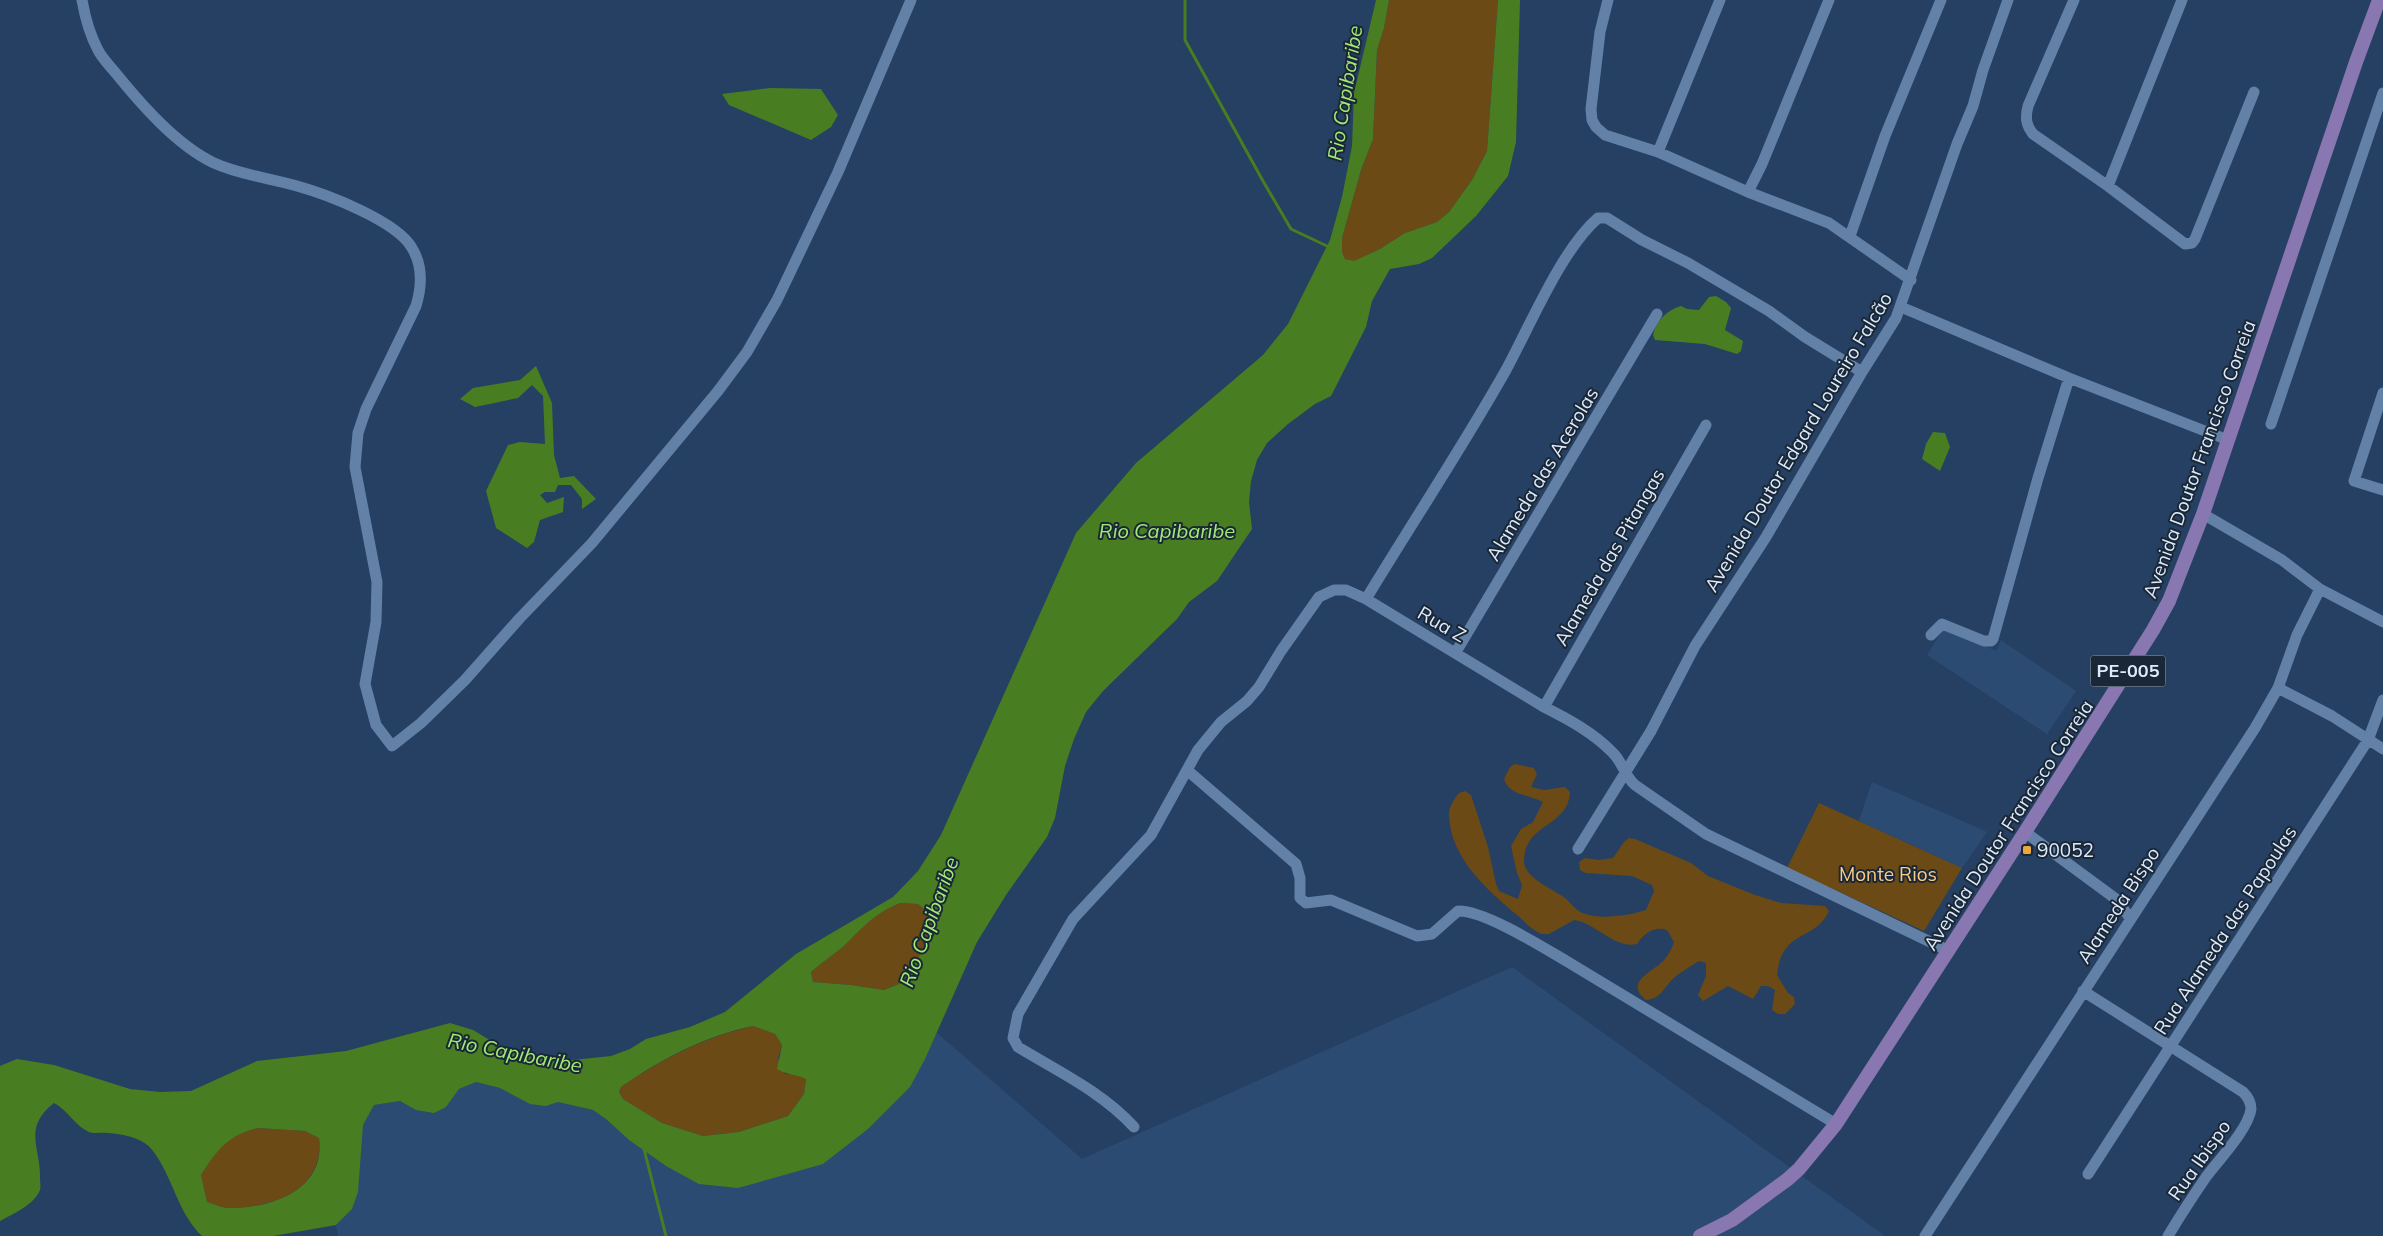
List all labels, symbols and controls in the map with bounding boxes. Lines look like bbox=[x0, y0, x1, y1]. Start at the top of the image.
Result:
water label: Rio Capibaribe bbox=[1322, 24, 1368, 162]
street label: Avenida Doutor Edgard Loureiro Falcão bbox=[1699, 288, 1897, 596]
street label: Avenida Doutor Francisco Correia bbox=[2137, 317, 2261, 601]
street label: Alameda das Acerolas bbox=[1481, 383, 1603, 565]
street label: Alameda das Pitangas bbox=[1549, 464, 1669, 650]
water label: Rio Capibaribe bbox=[1099, 518, 1235, 543]
street label: Rua Z bbox=[1414, 601, 1470, 647]
road number: PE-005 bbox=[2090, 656, 2166, 686]
street label: Avenida Doutor Francisco Correia bbox=[1918, 695, 2098, 955]
street label: Rua Alameda das Papoulas bbox=[2148, 821, 2302, 1039]
place label: 90052 bbox=[2037, 838, 2094, 862]
street label: Alameda Bispo bbox=[2072, 842, 2164, 968]
marker: 90052 bbox=[2021, 844, 2033, 856]
water label: Rio Capibaribe bbox=[893, 853, 964, 990]
park label: Monte Rios bbox=[1839, 862, 1937, 886]
water label: Rio Capibaribe bbox=[446, 1027, 584, 1078]
street label: Rua Ibispo bbox=[2162, 1115, 2236, 1205]

